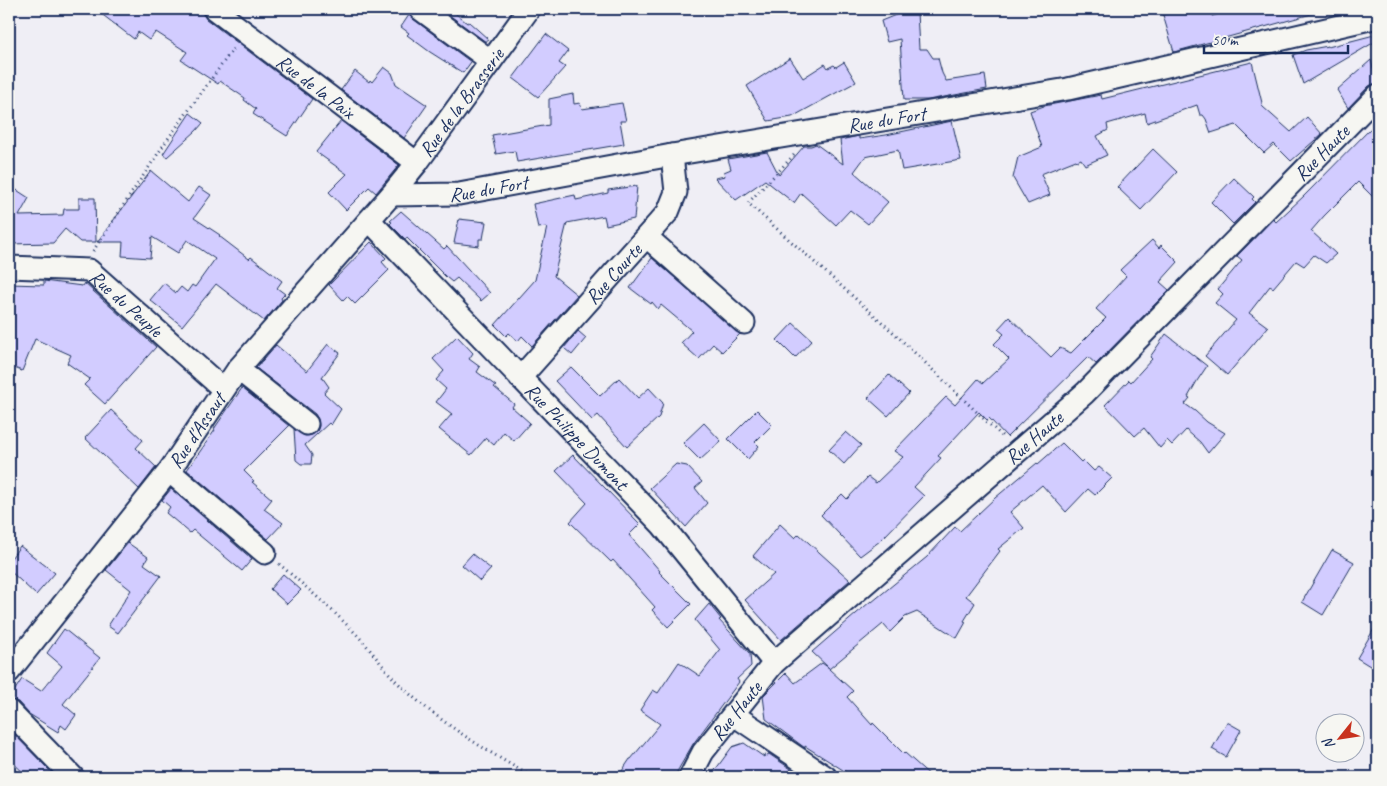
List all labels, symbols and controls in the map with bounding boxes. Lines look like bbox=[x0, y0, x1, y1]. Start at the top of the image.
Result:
scale bar bbox=[1204, 22, 1348, 54]
text: 50 m bbox=[1212, 31, 1239, 50]
street label: Rue de la Brasserie bbox=[414, 42, 510, 162]
street label: Rue de la Paix bbox=[271, 49, 362, 126]
street label: Rue du Fort bbox=[846, 100, 931, 139]
street label: Rue Haute bbox=[1289, 119, 1356, 186]
street label: Rue du Fort bbox=[450, 169, 533, 207]
street label: Rue Courte bbox=[580, 237, 648, 310]
street label: Rue du Peuple bbox=[84, 265, 169, 344]
street label: Rue Philippe Dumont bbox=[519, 378, 635, 497]
street label: Rue d'Assaut bbox=[163, 385, 233, 473]
street label: Rue Haute bbox=[1000, 405, 1069, 470]
street label: Rue Haute bbox=[705, 675, 769, 746]
north arrow bbox=[1314, 714, 1364, 764]
text: N bbox=[1318, 734, 1339, 752]

